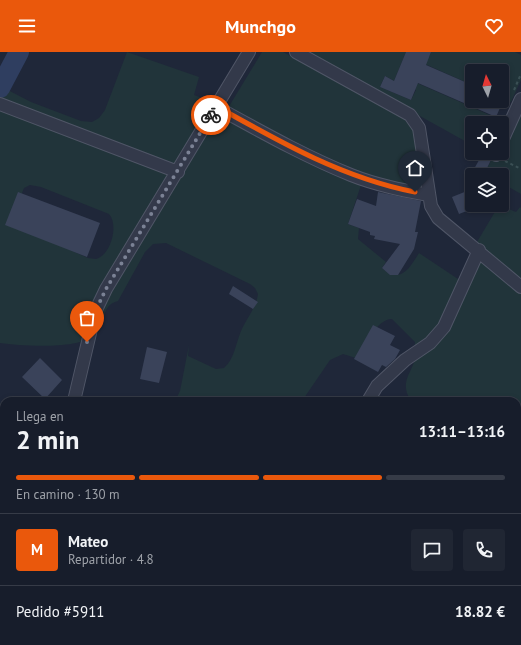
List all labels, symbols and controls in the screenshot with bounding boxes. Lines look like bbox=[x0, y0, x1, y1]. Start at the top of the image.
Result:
icon: menu bbox=[16, 15, 38, 37]
text: Munchgo bbox=[225, 15, 296, 38]
icon: heart bbox=[483, 15, 505, 37]
north arrow bbox=[465, 64, 509, 108]
map controls bbox=[465, 64, 509, 212]
courier bbox=[191, 95, 231, 135]
icon: bike bbox=[200, 104, 222, 126]
button: locate bbox=[465, 116, 509, 160]
pin bbox=[398, 151, 432, 192]
icon: home bbox=[404, 157, 426, 179]
button: layers bbox=[465, 168, 509, 212]
pin bbox=[70, 301, 104, 342]
icon: bag bbox=[76, 307, 98, 329]
text: Llega en bbox=[16, 408, 64, 425]
text: 13:11–13:16 bbox=[419, 422, 505, 441]
text: 2 min bbox=[16, 423, 79, 456]
text: En camino · 130 m bbox=[16, 486, 120, 503]
button: chat bbox=[411, 529, 453, 571]
button: phone bbox=[463, 529, 505, 571]
text: Mateo bbox=[68, 532, 108, 551]
text: M bbox=[31, 540, 43, 559]
text: Repartidor · 4.8 bbox=[68, 551, 154, 568]
text: Pedido #5911 bbox=[16, 602, 105, 621]
text: 18.82 € bbox=[455, 602, 505, 621]

